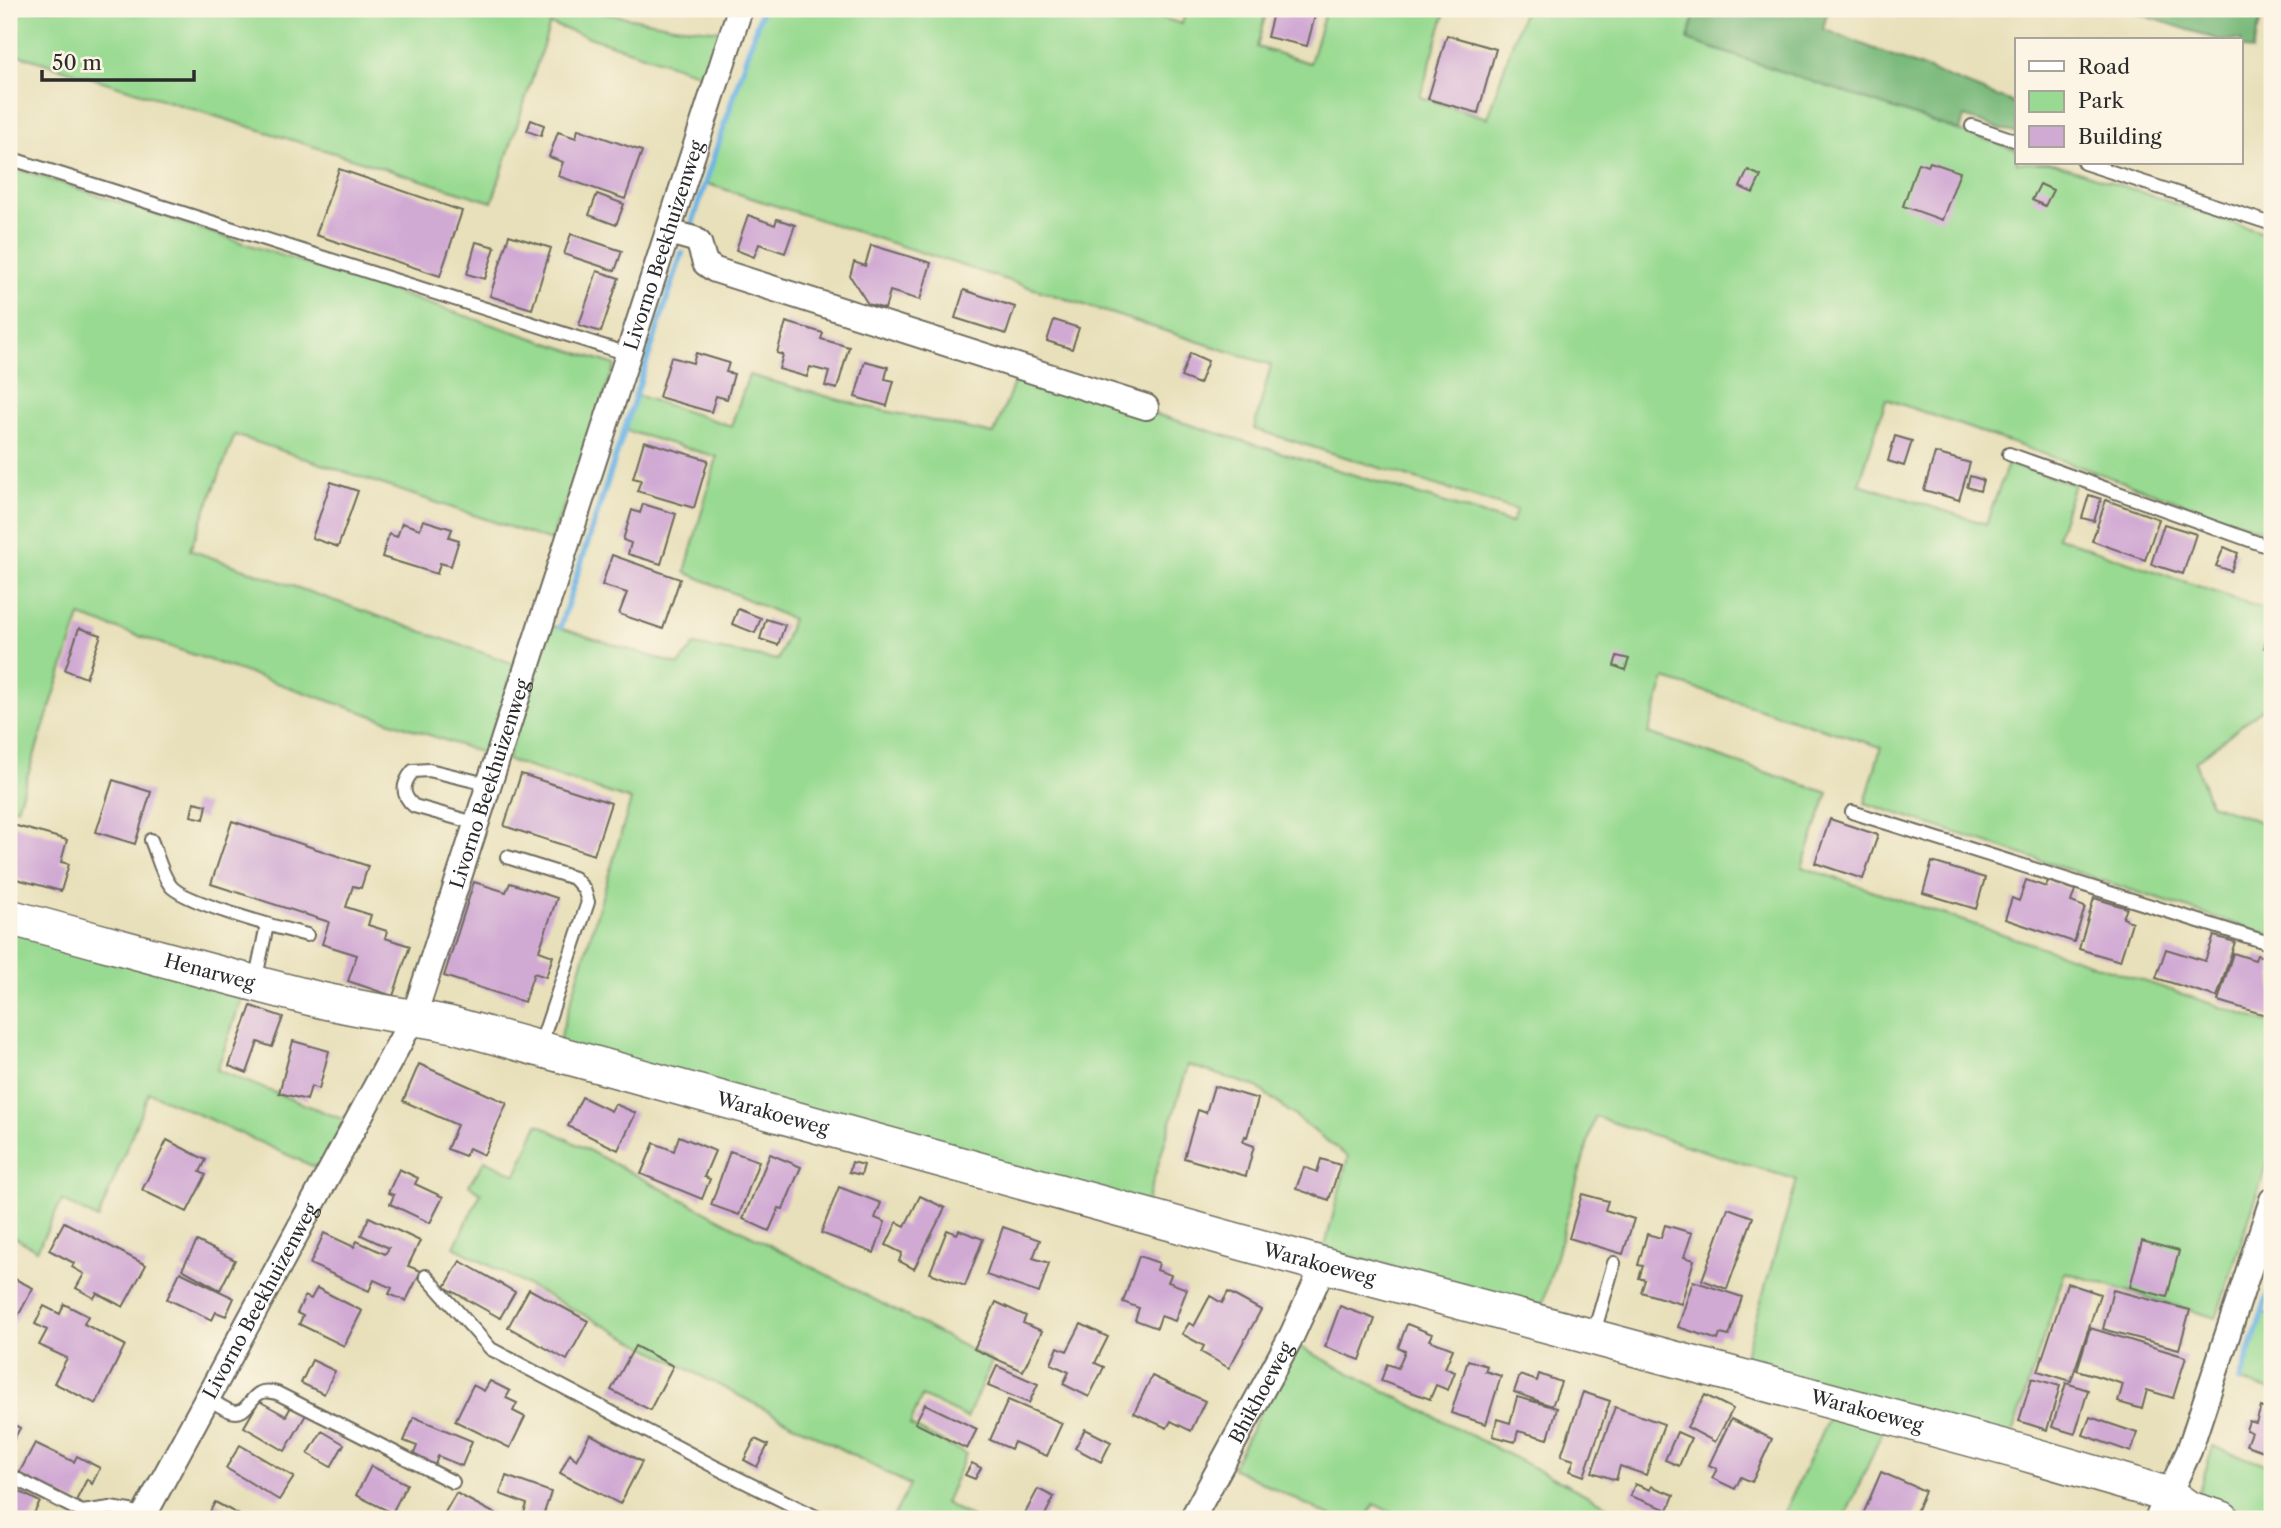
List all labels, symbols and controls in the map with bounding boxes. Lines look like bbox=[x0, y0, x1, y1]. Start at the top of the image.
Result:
scale bar bbox=[42, 38, 194, 82]
legend bbox=[2015, 38, 2242, 164]
text: 50 m bbox=[52, 50, 102, 75]
text: Road bbox=[2078, 54, 2130, 79]
text: Park bbox=[2078, 88, 2124, 113]
text: Building bbox=[2078, 124, 2163, 149]
street label: Livorno Beekhuizenweg bbox=[619, 137, 709, 353]
street label: Livorno Beekhuizenweg bbox=[445, 675, 535, 891]
street label: Henarweg bbox=[162, 949, 258, 995]
street label: Warakoeweg bbox=[713, 1087, 832, 1140]
street label: Livorno Beekhuizenweg bbox=[198, 1199, 323, 1403]
street label: Warakoeweg bbox=[1260, 1238, 1379, 1291]
street label: Bhikhoeweg bbox=[1224, 1337, 1298, 1447]
street label: Warakoeweg bbox=[1807, 1385, 1927, 1437]

